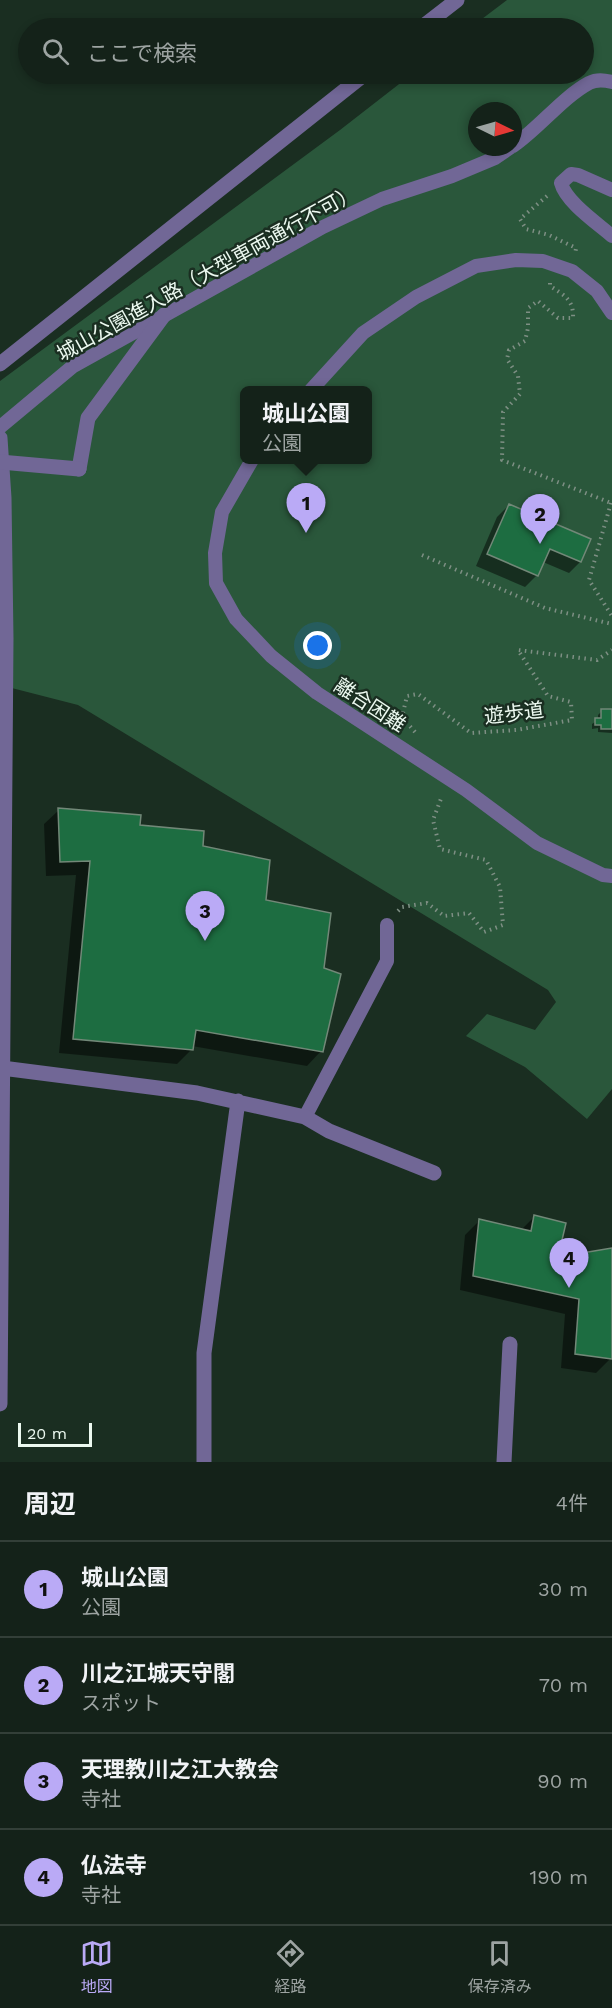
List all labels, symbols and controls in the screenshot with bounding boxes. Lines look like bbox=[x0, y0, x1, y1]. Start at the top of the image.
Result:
search box bbox=[18, 18, 594, 84]
icon: search bbox=[39, 35, 72, 68]
text: ここで検索 bbox=[87, 41, 197, 66]
north arrow bbox=[468, 102, 522, 156]
street label: 城山公園進入路（大型車両通行不可） bbox=[52, 180, 362, 366]
popup bbox=[240, 386, 372, 464]
text: 城山公園 bbox=[262, 401, 350, 426]
text: 公園 bbox=[262, 431, 302, 455]
pin: 1 bbox=[286, 484, 326, 533]
pin: 2 bbox=[520, 494, 560, 544]
your location bbox=[303, 631, 332, 660]
street label: 離合困難 bbox=[330, 673, 410, 737]
street label: 遊歩道 bbox=[483, 697, 545, 729]
pin: 3 bbox=[186, 892, 224, 941]
pin: 4 bbox=[550, 1238, 588, 1288]
scale bar bbox=[18, 1420, 92, 1448]
text: 20 m bbox=[27, 1424, 67, 1443]
text: 周辺 bbox=[24, 1489, 76, 1519]
text: 4件 bbox=[556, 1491, 588, 1515]
text: 城山公園 bbox=[81, 1565, 169, 1590]
text: 1 bbox=[39, 1577, 48, 1601]
text: 30 m bbox=[538, 1577, 588, 1601]
text: 公園 bbox=[81, 1595, 121, 1619]
text: 川之江城天守閣 bbox=[81, 1661, 235, 1686]
text: 2 bbox=[38, 1673, 49, 1697]
text: 70 m bbox=[539, 1673, 588, 1697]
text: スポット bbox=[81, 1691, 161, 1715]
text: 天理教川之江大教会 bbox=[81, 1757, 279, 1782]
text: 3 bbox=[38, 1769, 49, 1793]
text: 90 m bbox=[537, 1769, 588, 1793]
text: 寺社 bbox=[81, 1787, 121, 1811]
text: 仏法寺 bbox=[81, 1853, 147, 1878]
text: 4 bbox=[37, 1865, 50, 1889]
text: 190 m bbox=[530, 1865, 588, 1889]
text: 寺社 bbox=[81, 1883, 121, 1907]
tab: 地図 bbox=[80, 1937, 113, 1997]
tab: 経路 bbox=[274, 1937, 307, 1997]
tab: 保存済み bbox=[468, 1937, 532, 1997]

